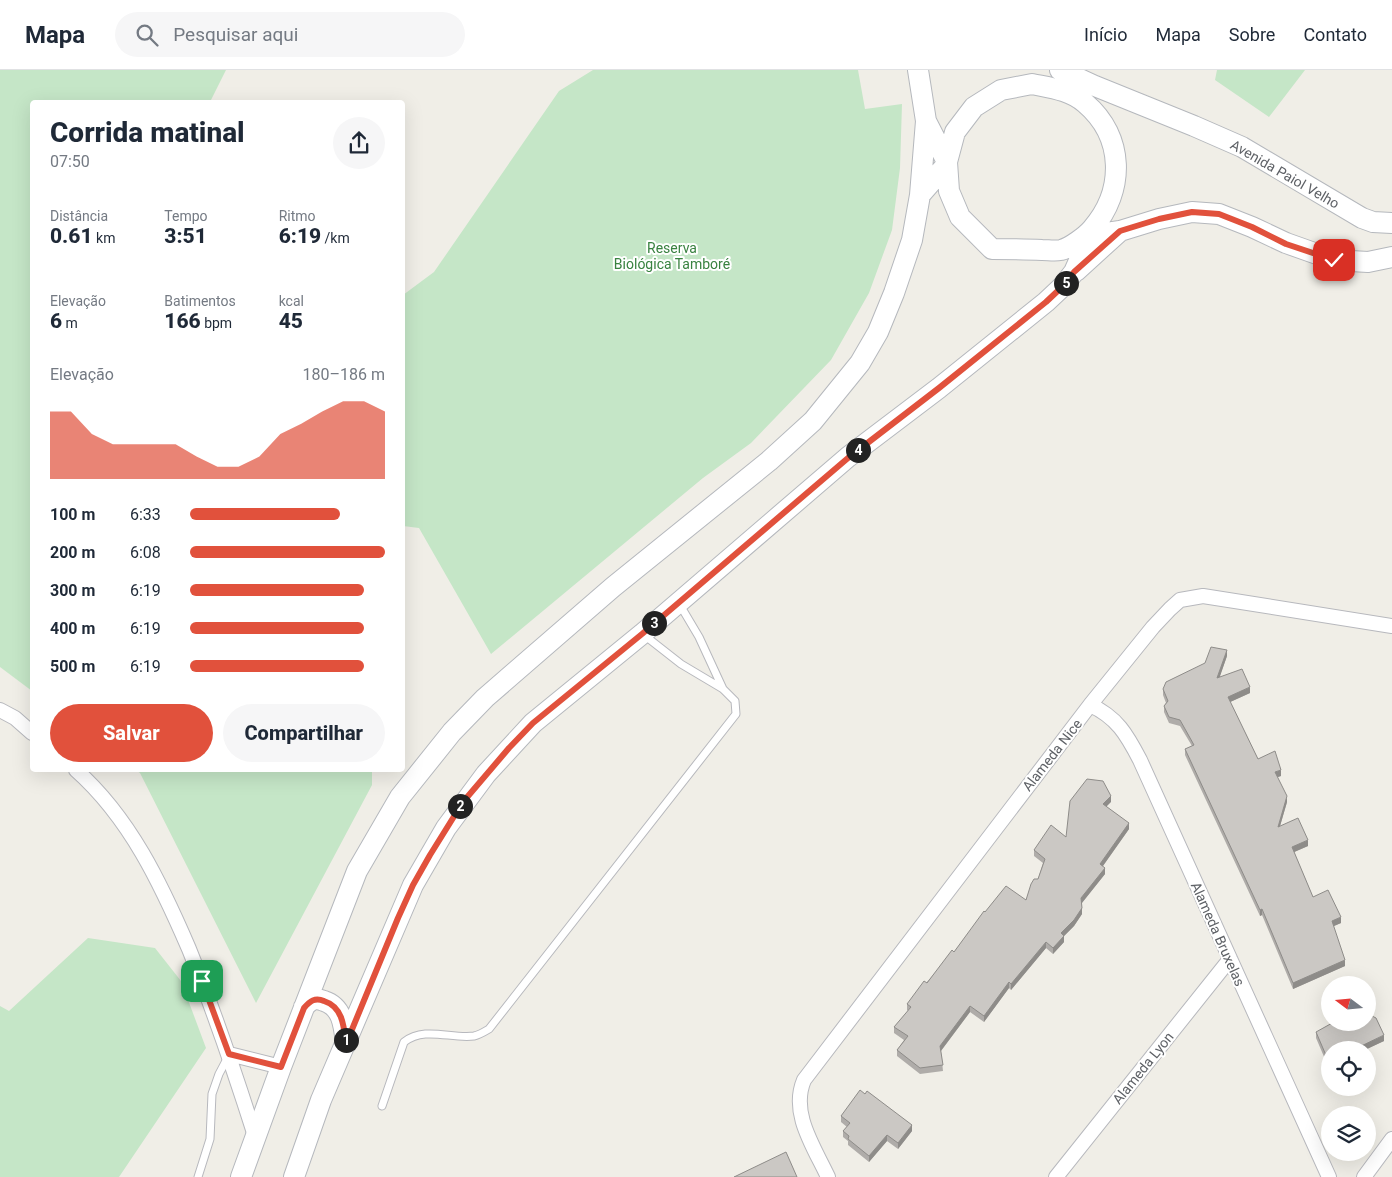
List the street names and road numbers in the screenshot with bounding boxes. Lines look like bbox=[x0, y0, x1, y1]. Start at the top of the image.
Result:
street label: Avenida Paiol Velho bbox=[1228, 136, 1342, 212]
street label: Alameda Nice bbox=[1019, 716, 1085, 794]
street label: Alameda Bruxelas bbox=[1188, 879, 1248, 989]
street label: Alameda Lyon bbox=[1109, 1029, 1177, 1107]

